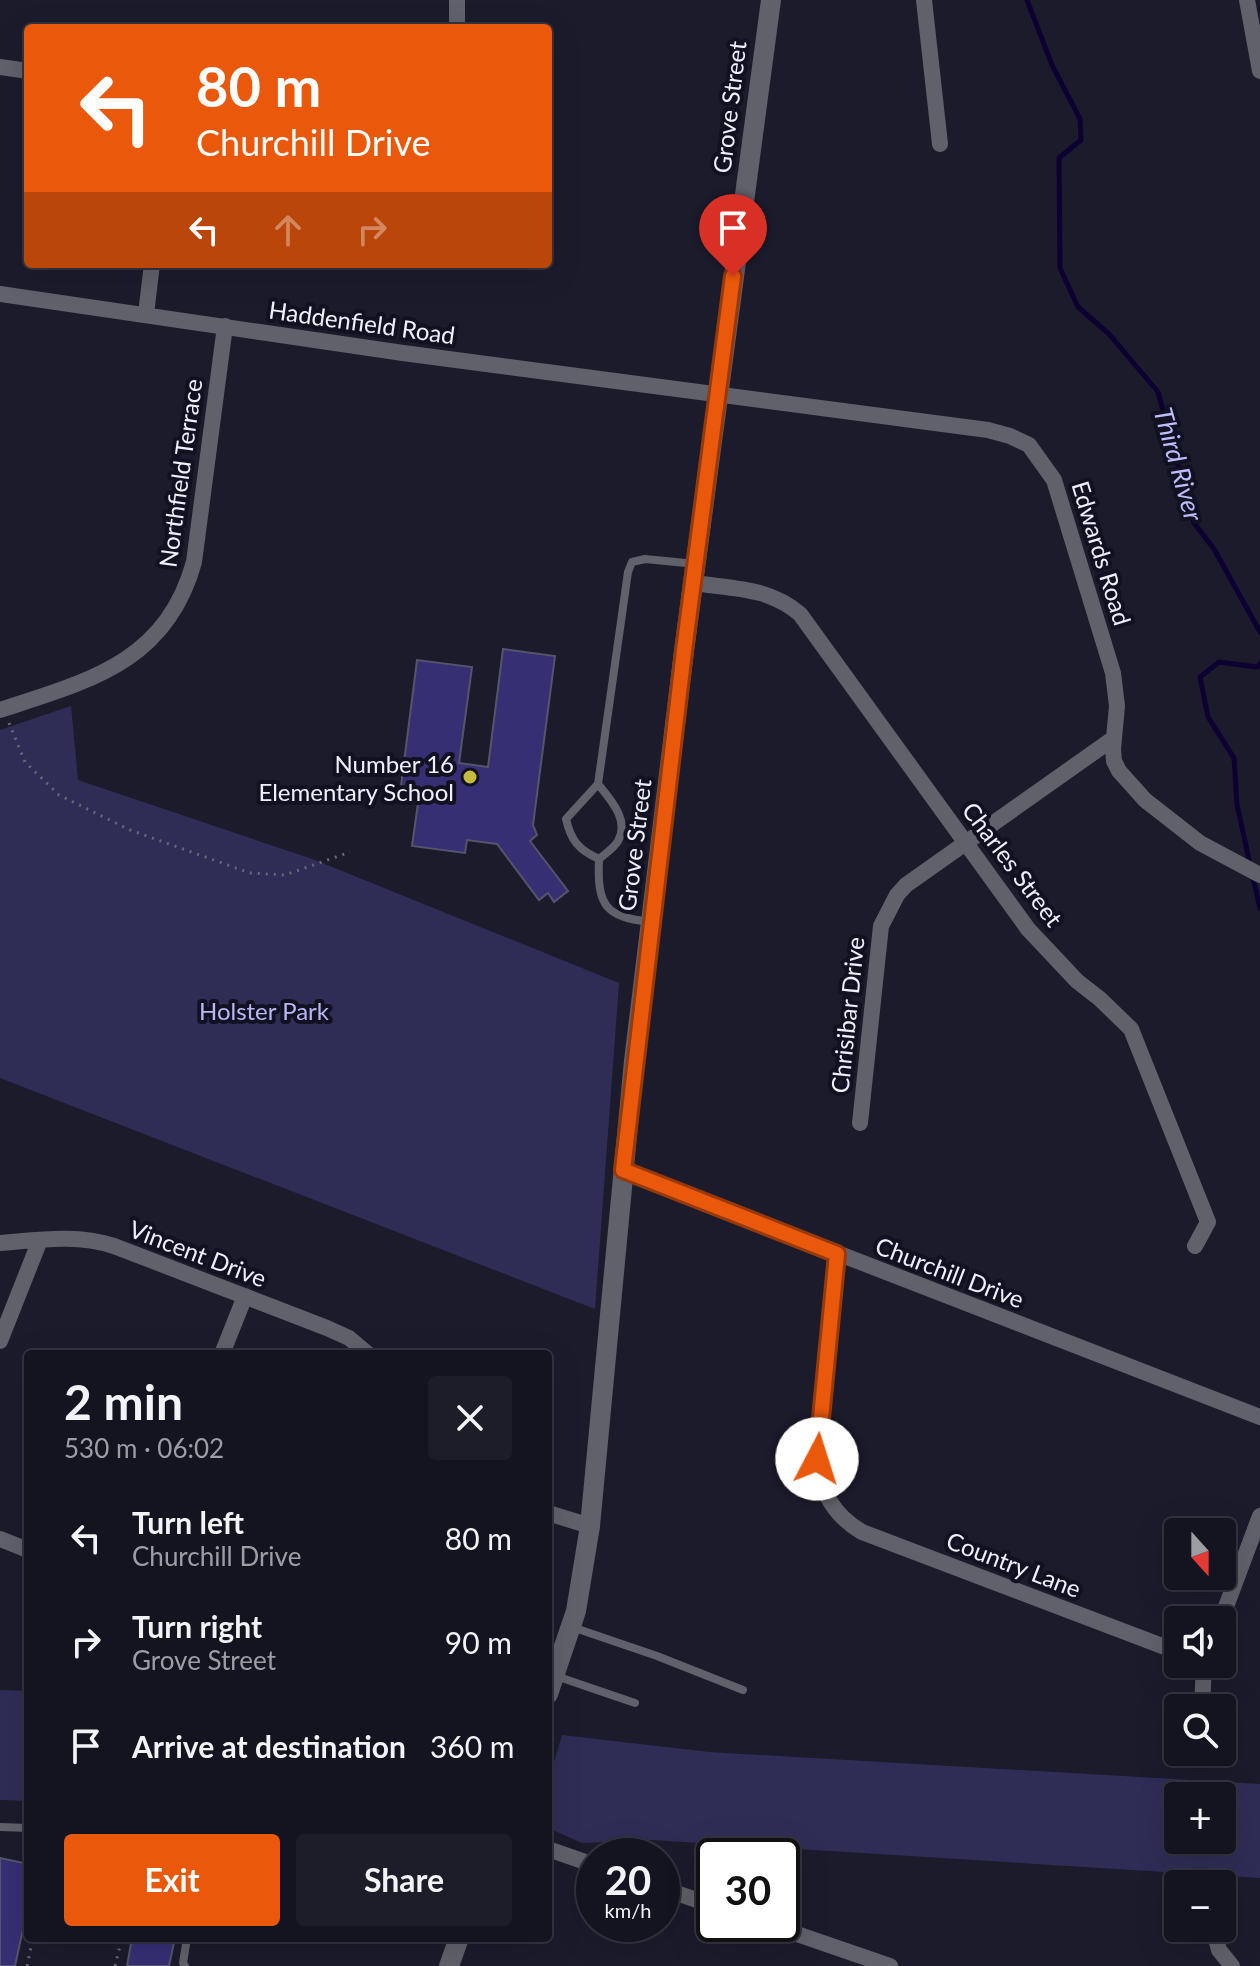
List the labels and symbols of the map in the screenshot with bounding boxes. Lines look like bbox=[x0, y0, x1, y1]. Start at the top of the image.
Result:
street label: Grove Street bbox=[707, 39, 752, 175]
pin bbox=[699, 194, 767, 276]
street label: Haddenfield Road bbox=[267, 295, 457, 349]
street label: Northfield Terrace bbox=[152, 377, 208, 569]
water label: Third River bbox=[1148, 404, 1211, 525]
street label: Edwards Road bbox=[1066, 478, 1138, 628]
place label: Number 16 Elementary School bbox=[258, 749, 454, 806]
marker: Number 16 Elementary School bbox=[461, 768, 479, 786]
street label: Grove Street bbox=[612, 777, 657, 913]
street label: Charles Street bbox=[957, 796, 1069, 932]
street label: Chrisibar Drive bbox=[824, 935, 870, 1095]
park label: Holster Park bbox=[199, 996, 330, 1025]
street label: Vincent Drive bbox=[125, 1214, 271, 1292]
street label: Churchill Drive bbox=[872, 1230, 1028, 1314]
position arrow bbox=[775, 1417, 859, 1501]
north arrow bbox=[1164, 1518, 1236, 1590]
street label: Country Lane bbox=[943, 1525, 1085, 1603]
speed limit sign: 30 bbox=[696, 1838, 800, 1942]

